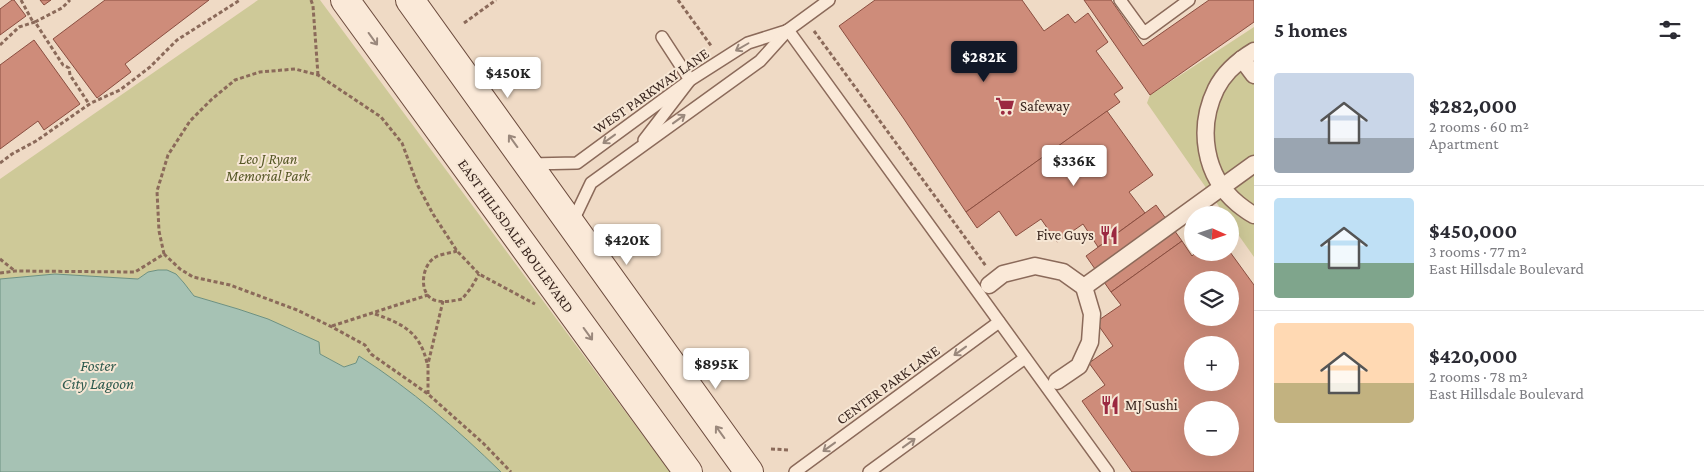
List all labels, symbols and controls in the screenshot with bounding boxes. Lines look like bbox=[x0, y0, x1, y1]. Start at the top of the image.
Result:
icon: filters bbox=[1656, 16, 1684, 44]
text: 5 homes bbox=[1274, 18, 1347, 42]
one-way arrow bbox=[368, 32, 378, 46]
pin: $282K bbox=[949, 41, 1019, 83]
one-way arrow bbox=[736, 43, 750, 53]
street label: WEST PARKWAY LANE bbox=[590, 45, 712, 137]
text: $282K bbox=[962, 48, 1006, 65]
pin: $450K bbox=[473, 56, 543, 99]
text: $450K bbox=[486, 64, 530, 81]
icon: home bbox=[1314, 93, 1374, 153]
text: $282,000 bbox=[1429, 94, 1517, 118]
supermarket icon: Safeway bbox=[994, 95, 1016, 117]
place label: Safeway bbox=[1020, 98, 1070, 115]
one-way arrow bbox=[671, 114, 685, 125]
text: 2 rooms · 60 m² bbox=[1429, 118, 1529, 135]
one-way arrow bbox=[603, 134, 616, 145]
one-way arrow bbox=[507, 135, 518, 148]
text: Apartment bbox=[1429, 135, 1499, 152]
pin: $336K bbox=[1039, 144, 1109, 187]
park label: Leo J Ryan Memorial Park bbox=[225, 151, 312, 184]
text: $336K bbox=[1053, 152, 1095, 169]
street label: EAST HILLSDALE BOULEVARD bbox=[455, 156, 577, 316]
north arrow bbox=[1184, 206, 1239, 261]
map controls bbox=[1184, 206, 1239, 456]
icon: home bbox=[1314, 218, 1374, 278]
text: $450,000 bbox=[1429, 219, 1517, 243]
pin: $420K bbox=[592, 224, 662, 266]
restaurant icon: Five Guys bbox=[1098, 224, 1120, 246]
place label: Five Guys bbox=[1036, 227, 1094, 244]
text: $420K bbox=[605, 231, 649, 248]
text: 3 rooms · 77 m² bbox=[1429, 243, 1527, 260]
text: East Hillsdale Boulevard bbox=[1429, 260, 1584, 277]
button: layers bbox=[1184, 271, 1239, 326]
one-way arrow bbox=[582, 327, 593, 341]
button: + bbox=[1184, 336, 1239, 391]
street label: CENTER PARK LANE bbox=[833, 342, 943, 428]
icon: home bbox=[1314, 343, 1374, 403]
text: $420,000 bbox=[1429, 344, 1518, 368]
one-way arrow bbox=[953, 346, 967, 356]
pin: $895K bbox=[681, 348, 751, 390]
text: $895K bbox=[694, 355, 738, 372]
water label: Foster City Lagoon bbox=[62, 357, 134, 393]
text: 2 rooms · 78 m² bbox=[1429, 368, 1528, 385]
text: East Hillsdale Boulevard bbox=[1429, 385, 1584, 402]
restaurant icon: MJ Sushi bbox=[1099, 394, 1121, 416]
place label: MJ Sushi bbox=[1125, 397, 1178, 414]
button: − bbox=[1184, 401, 1239, 456]
one-way arrow bbox=[715, 425, 725, 439]
one-way arrow bbox=[902, 438, 916, 448]
one-way arrow bbox=[822, 442, 836, 452]

